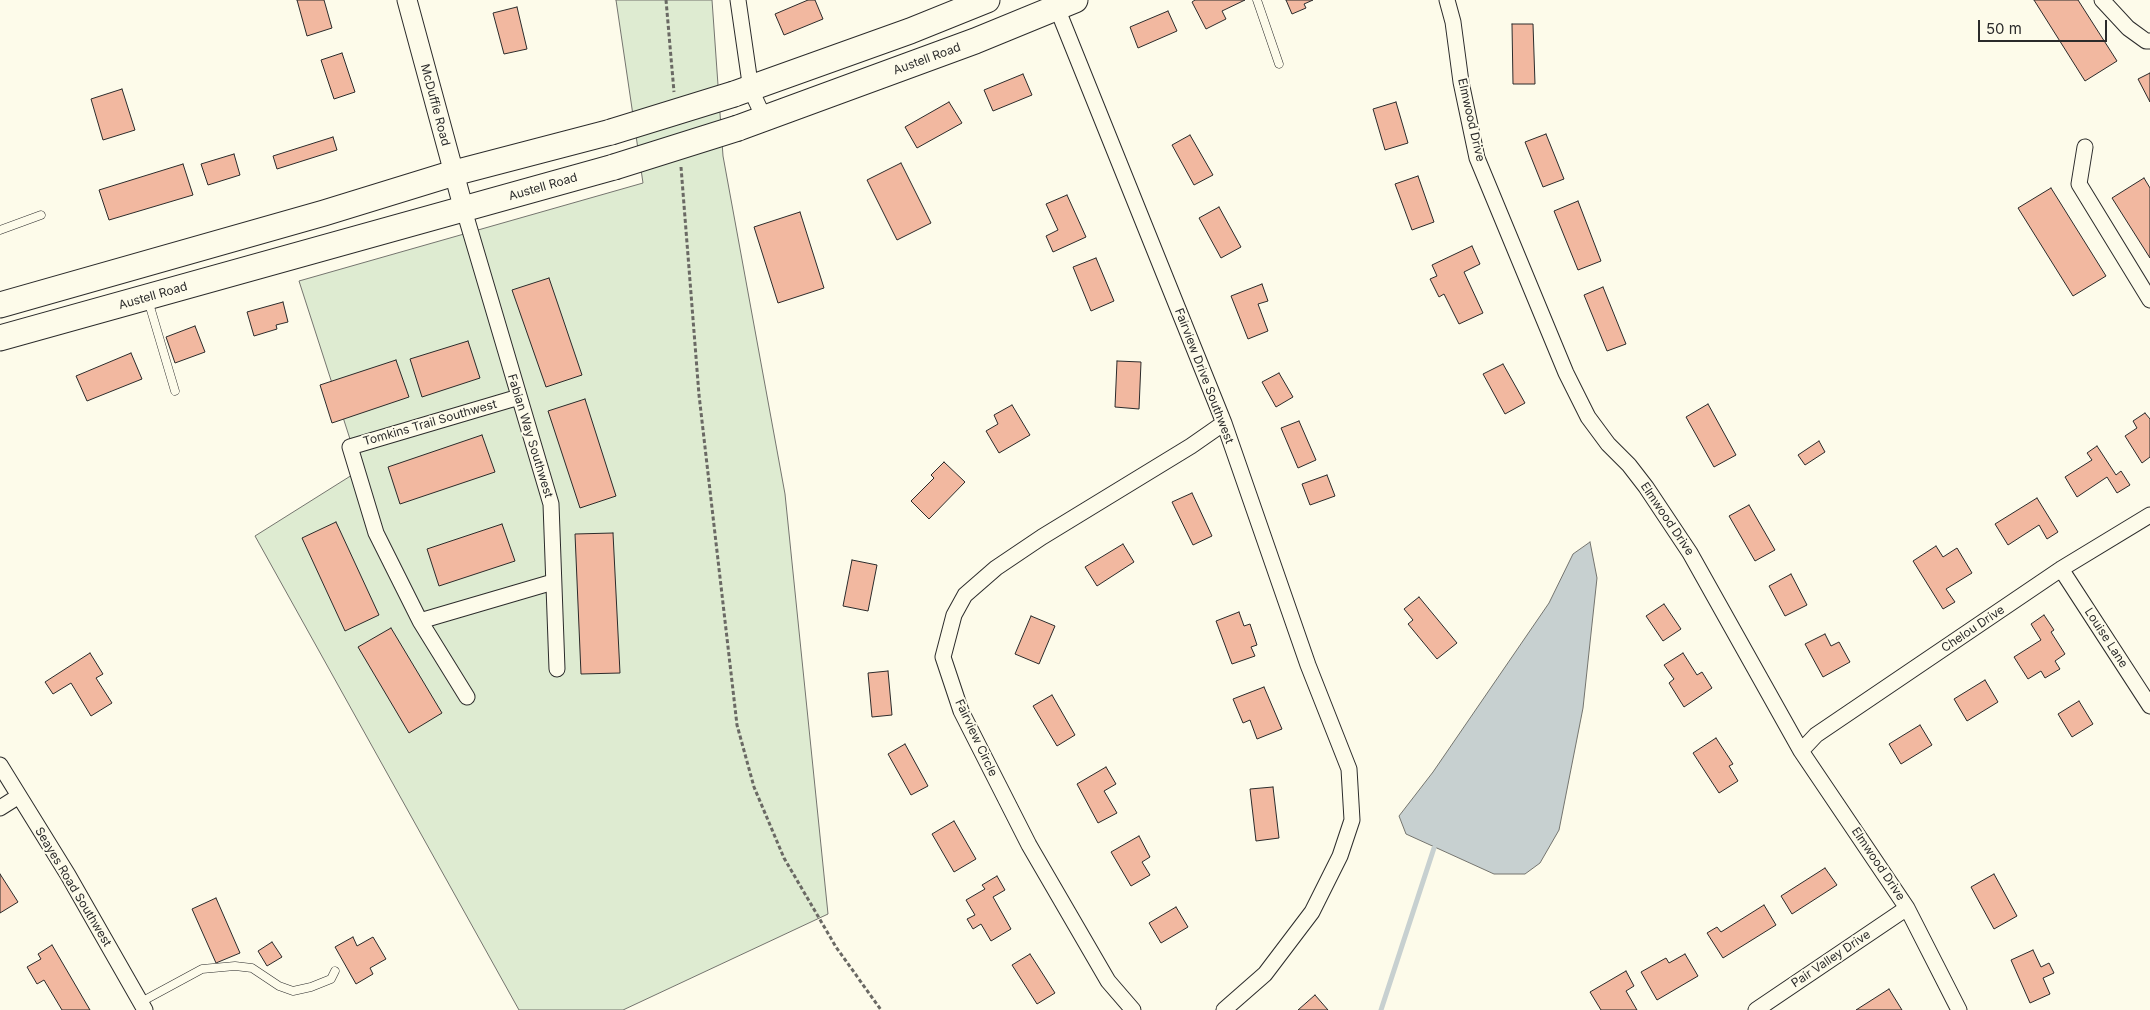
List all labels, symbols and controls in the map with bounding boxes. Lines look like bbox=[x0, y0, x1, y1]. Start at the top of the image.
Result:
scale bar bbox=[1980, 10, 2109, 42]
text: 50 m bbox=[1986, 19, 2022, 38]
street label: Austell Road bbox=[891, 40, 963, 78]
street label: McDuffie Road bbox=[417, 63, 453, 147]
street label: Elmwood Drive bbox=[1454, 77, 1488, 163]
street label: Austell Road bbox=[507, 170, 579, 204]
street label: Austell Road bbox=[117, 279, 189, 313]
street label: Fairview Drive Southwest bbox=[1172, 306, 1236, 446]
street label: Fabian Way Southwest bbox=[504, 372, 556, 500]
street label: Tomkins Trail Southwest bbox=[362, 397, 498, 449]
street label: Elmwood Drive bbox=[1637, 480, 1697, 558]
street label: Chelou Drive bbox=[1939, 603, 2007, 655]
street label: Louise Lane bbox=[2081, 605, 2131, 671]
street label: Fairview Circle bbox=[952, 697, 1000, 779]
street label: Seayes Road Southwest bbox=[32, 825, 114, 949]
street label: Elmwood Drive bbox=[1848, 825, 1908, 903]
street label: Pair Valley Drive bbox=[1789, 927, 1873, 991]

